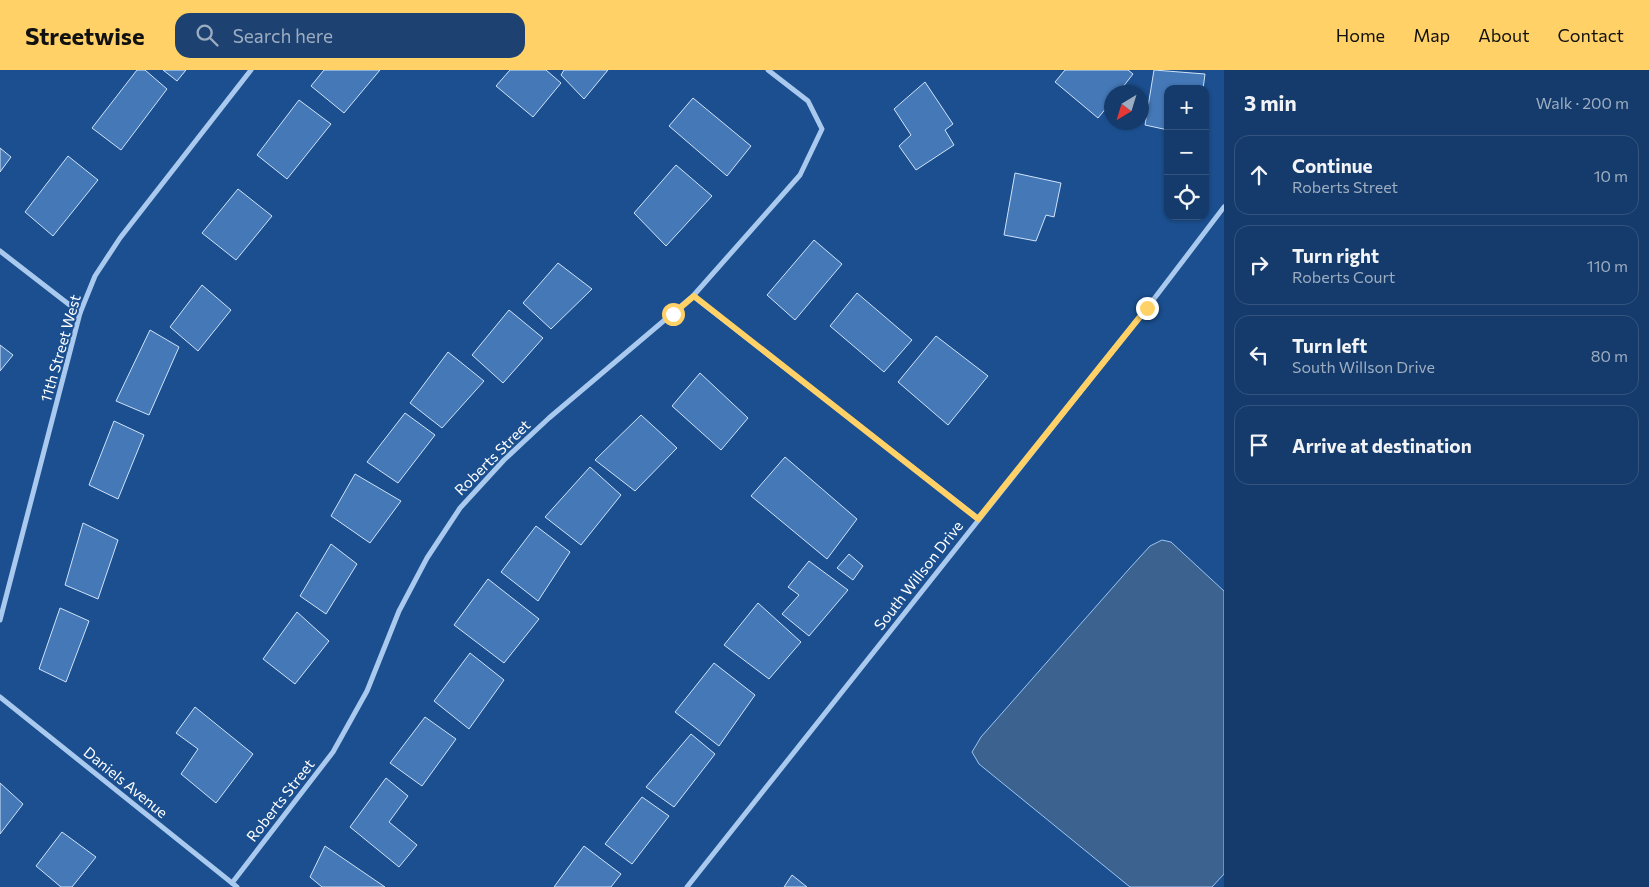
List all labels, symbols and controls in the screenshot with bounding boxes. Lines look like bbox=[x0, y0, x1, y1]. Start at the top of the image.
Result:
search box bbox=[175, 13, 525, 58]
text: Streetwise bbox=[25, 21, 145, 50]
icon: search bbox=[193, 21, 221, 49]
text: Search here bbox=[233, 24, 333, 47]
text: Home bbox=[1336, 24, 1385, 46]
text: Map bbox=[1413, 24, 1450, 46]
text: About bbox=[1478, 24, 1530, 46]
text: Contact bbox=[1558, 24, 1624, 46]
north arrow bbox=[1104, 85, 1149, 130]
map controls bbox=[1164, 85, 1209, 220]
button: + bbox=[1164, 85, 1209, 130]
text: 3 min bbox=[1244, 90, 1297, 115]
text: Walk · 200 m bbox=[1536, 93, 1629, 112]
button: − bbox=[1164, 130, 1209, 175]
text: Continue bbox=[1292, 154, 1372, 177]
icon: ahead bbox=[1245, 161, 1273, 189]
text: 10 m bbox=[1594, 166, 1628, 185]
button: locate bbox=[1164, 175, 1209, 220]
text: Roberts Street bbox=[1292, 177, 1398, 196]
text: Turn right bbox=[1292, 244, 1379, 267]
icon: right bbox=[1245, 251, 1273, 279]
text: 110 m bbox=[1587, 256, 1628, 275]
text: Roberts Court bbox=[1292, 267, 1395, 286]
street label: 11th Street West bbox=[36, 292, 84, 404]
route end bbox=[1136, 297, 1159, 320]
route start bbox=[662, 303, 685, 326]
text: Turn left bbox=[1292, 334, 1367, 357]
icon: left bbox=[1245, 341, 1273, 369]
text: 80 m bbox=[1591, 346, 1628, 365]
text: South Willson Drive bbox=[1292, 357, 1435, 376]
street label: Roberts Street bbox=[450, 415, 534, 499]
icon: arrive bbox=[1245, 431, 1273, 459]
text: Arrive at destination bbox=[1292, 434, 1472, 457]
street label: South Willson Drive bbox=[870, 517, 966, 633]
street label: Daniels Avenue bbox=[80, 743, 172, 821]
street label: Roberts Street bbox=[242, 755, 318, 845]

